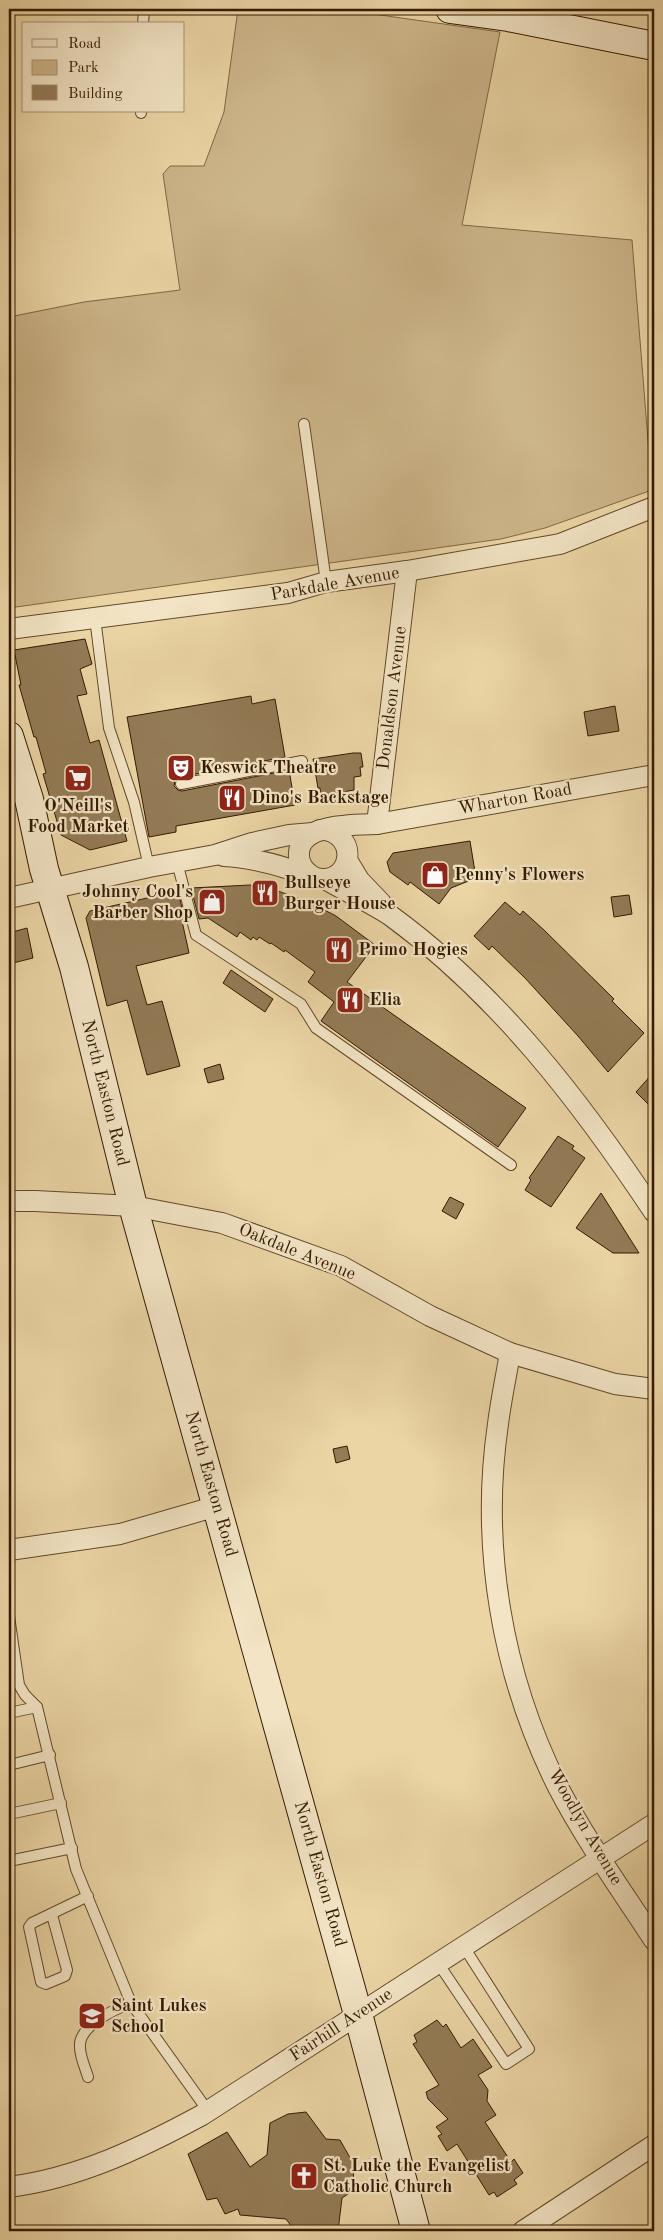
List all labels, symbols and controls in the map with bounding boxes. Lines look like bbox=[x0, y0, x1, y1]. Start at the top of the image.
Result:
legend bbox=[22, 22, 185, 112]
text: Road bbox=[68, 37, 102, 52]
text: Park bbox=[68, 61, 99, 76]
text: Building bbox=[68, 87, 123, 102]
street label: Parkdale Avenue bbox=[269, 564, 401, 604]
street label: Donaldson Avenue bbox=[374, 625, 410, 771]
theatre icon: Keswick Theatre bbox=[166, 753, 196, 783]
place label: Keswick Theatre bbox=[200, 759, 336, 777]
supermarket icon: O'Neill's Food Market bbox=[63, 763, 93, 793]
street label: Wharton Road bbox=[457, 780, 573, 818]
restaurant icon: Dino's Backstage bbox=[217, 783, 247, 813]
place label: Dino's Backstage bbox=[251, 789, 389, 807]
place label: O'Neill's Food Market bbox=[27, 797, 130, 836]
shop icon: Penny's Flowers bbox=[420, 860, 450, 890]
place label: Penny's Flowers bbox=[454, 866, 584, 884]
place label: Bullseye Burger House bbox=[284, 874, 396, 913]
restaurant icon: Bullseye Burger House bbox=[250, 878, 280, 908]
place label: Johnny Cool's Barber Shop bbox=[82, 883, 193, 922]
shop icon: Johnny Cool's Barber Shop bbox=[197, 887, 227, 917]
restaurant icon: Primo Hogies bbox=[324, 935, 354, 965]
place label: Primo Hogies bbox=[358, 941, 468, 959]
restaurant icon: Elia bbox=[335, 985, 365, 1015]
place label: Elia bbox=[369, 991, 401, 1009]
street label: North Easton Road bbox=[78, 1018, 132, 1168]
street label: Oakdale Avenue bbox=[236, 1220, 358, 1284]
street label: North Easton Road bbox=[182, 1409, 240, 1559]
street label: Woodlyn Avenue bbox=[544, 1766, 626, 1888]
street label: North Easton Road bbox=[291, 1799, 349, 1949]
street label: Fairhill Avenue bbox=[286, 1985, 396, 2065]
place label: Saint Lukes School bbox=[111, 1997, 207, 2036]
school or university icon: Saint Lukes School bbox=[77, 2001, 107, 2031]
place label: St. Luke the Evangelist Catholic Church bbox=[323, 2157, 511, 2196]
church icon: St. Luke the Evangelist Catholic Church bbox=[289, 2161, 319, 2191]

